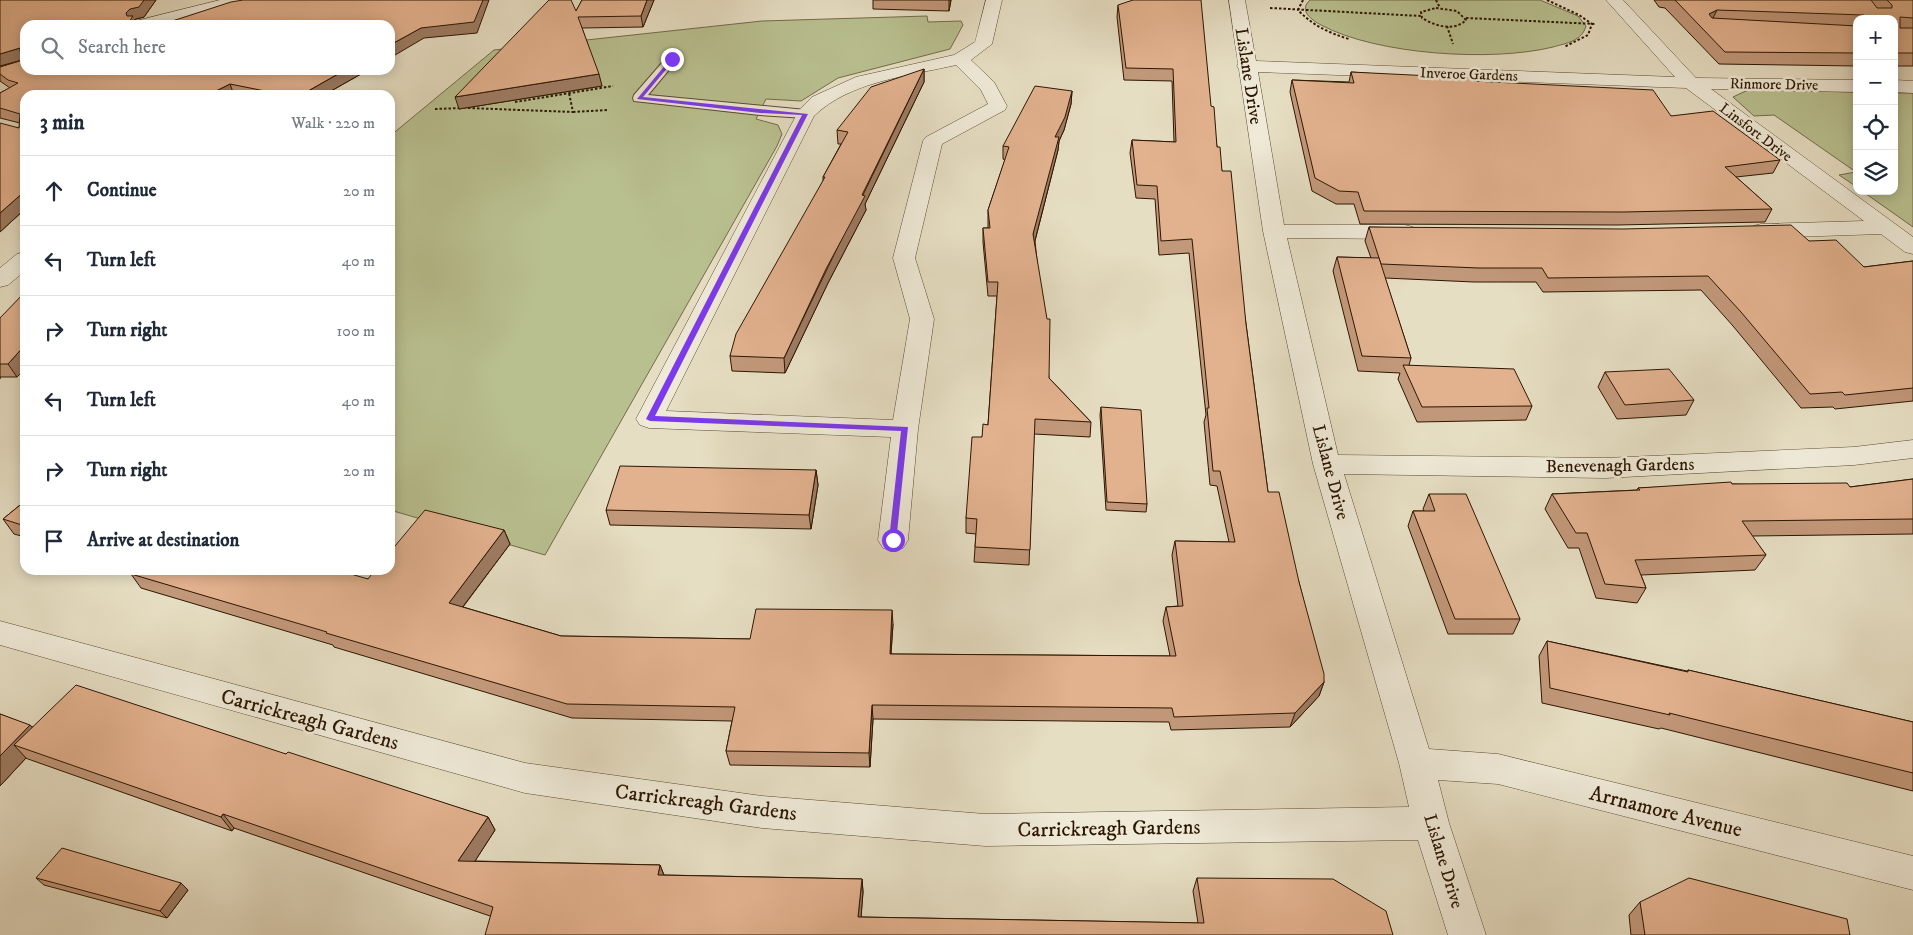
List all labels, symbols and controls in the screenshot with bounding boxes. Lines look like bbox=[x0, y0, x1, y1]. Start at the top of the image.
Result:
map controls bbox=[1853, 15, 1898, 195]
button: + bbox=[1853, 15, 1898, 60]
search box bbox=[20, 20, 395, 75]
street label: Lislane Drive bbox=[1230, 26, 1266, 126]
icon: search bbox=[38, 34, 66, 62]
text: Search here bbox=[78, 36, 166, 59]
route end bbox=[661, 48, 684, 71]
button: − bbox=[1853, 60, 1898, 105]
street label: Inveroe Gardens bbox=[1420, 63, 1518, 86]
street label: Rinmore Drive bbox=[1730, 74, 1818, 95]
street label: Linsfort Drive bbox=[1715, 99, 1796, 166]
button: locate bbox=[1853, 105, 1898, 150]
text: 3 min bbox=[40, 110, 85, 136]
text: Walk · 220 m bbox=[291, 113, 375, 133]
button: layers bbox=[1853, 150, 1898, 195]
icon: ahead bbox=[40, 177, 68, 205]
text: Continue bbox=[87, 179, 157, 202]
text: 20 m bbox=[343, 181, 375, 201]
icon: left bbox=[40, 247, 68, 275]
text: Turn left bbox=[87, 249, 156, 272]
text: 40 m bbox=[342, 251, 375, 271]
icon: right bbox=[40, 317, 68, 345]
text: Turn right bbox=[87, 319, 167, 342]
text: 100 m bbox=[337, 321, 375, 341]
icon: left bbox=[40, 387, 68, 415]
text: Turn left bbox=[87, 389, 156, 412]
text: 40 m bbox=[342, 391, 375, 411]
street label: Lislane Drive bbox=[1307, 422, 1353, 522]
street label: Benevenagh Gardens bbox=[1545, 454, 1695, 478]
icon: right bbox=[40, 457, 68, 485]
text: Turn right bbox=[87, 459, 167, 482]
text: 20 m bbox=[343, 461, 375, 481]
icon: arrive bbox=[40, 527, 68, 555]
text: Arrive at destination bbox=[87, 529, 239, 552]
route start bbox=[882, 529, 905, 552]
street label: Carrickreagh Gardens bbox=[218, 684, 402, 756]
street label: Carrickreagh Gardens bbox=[613, 779, 798, 827]
street label: Arrnamore Avenue bbox=[1587, 780, 1745, 844]
street label: Lislane Drive bbox=[1418, 811, 1468, 911]
street label: Carrickreagh Gardens bbox=[1017, 814, 1201, 844]

